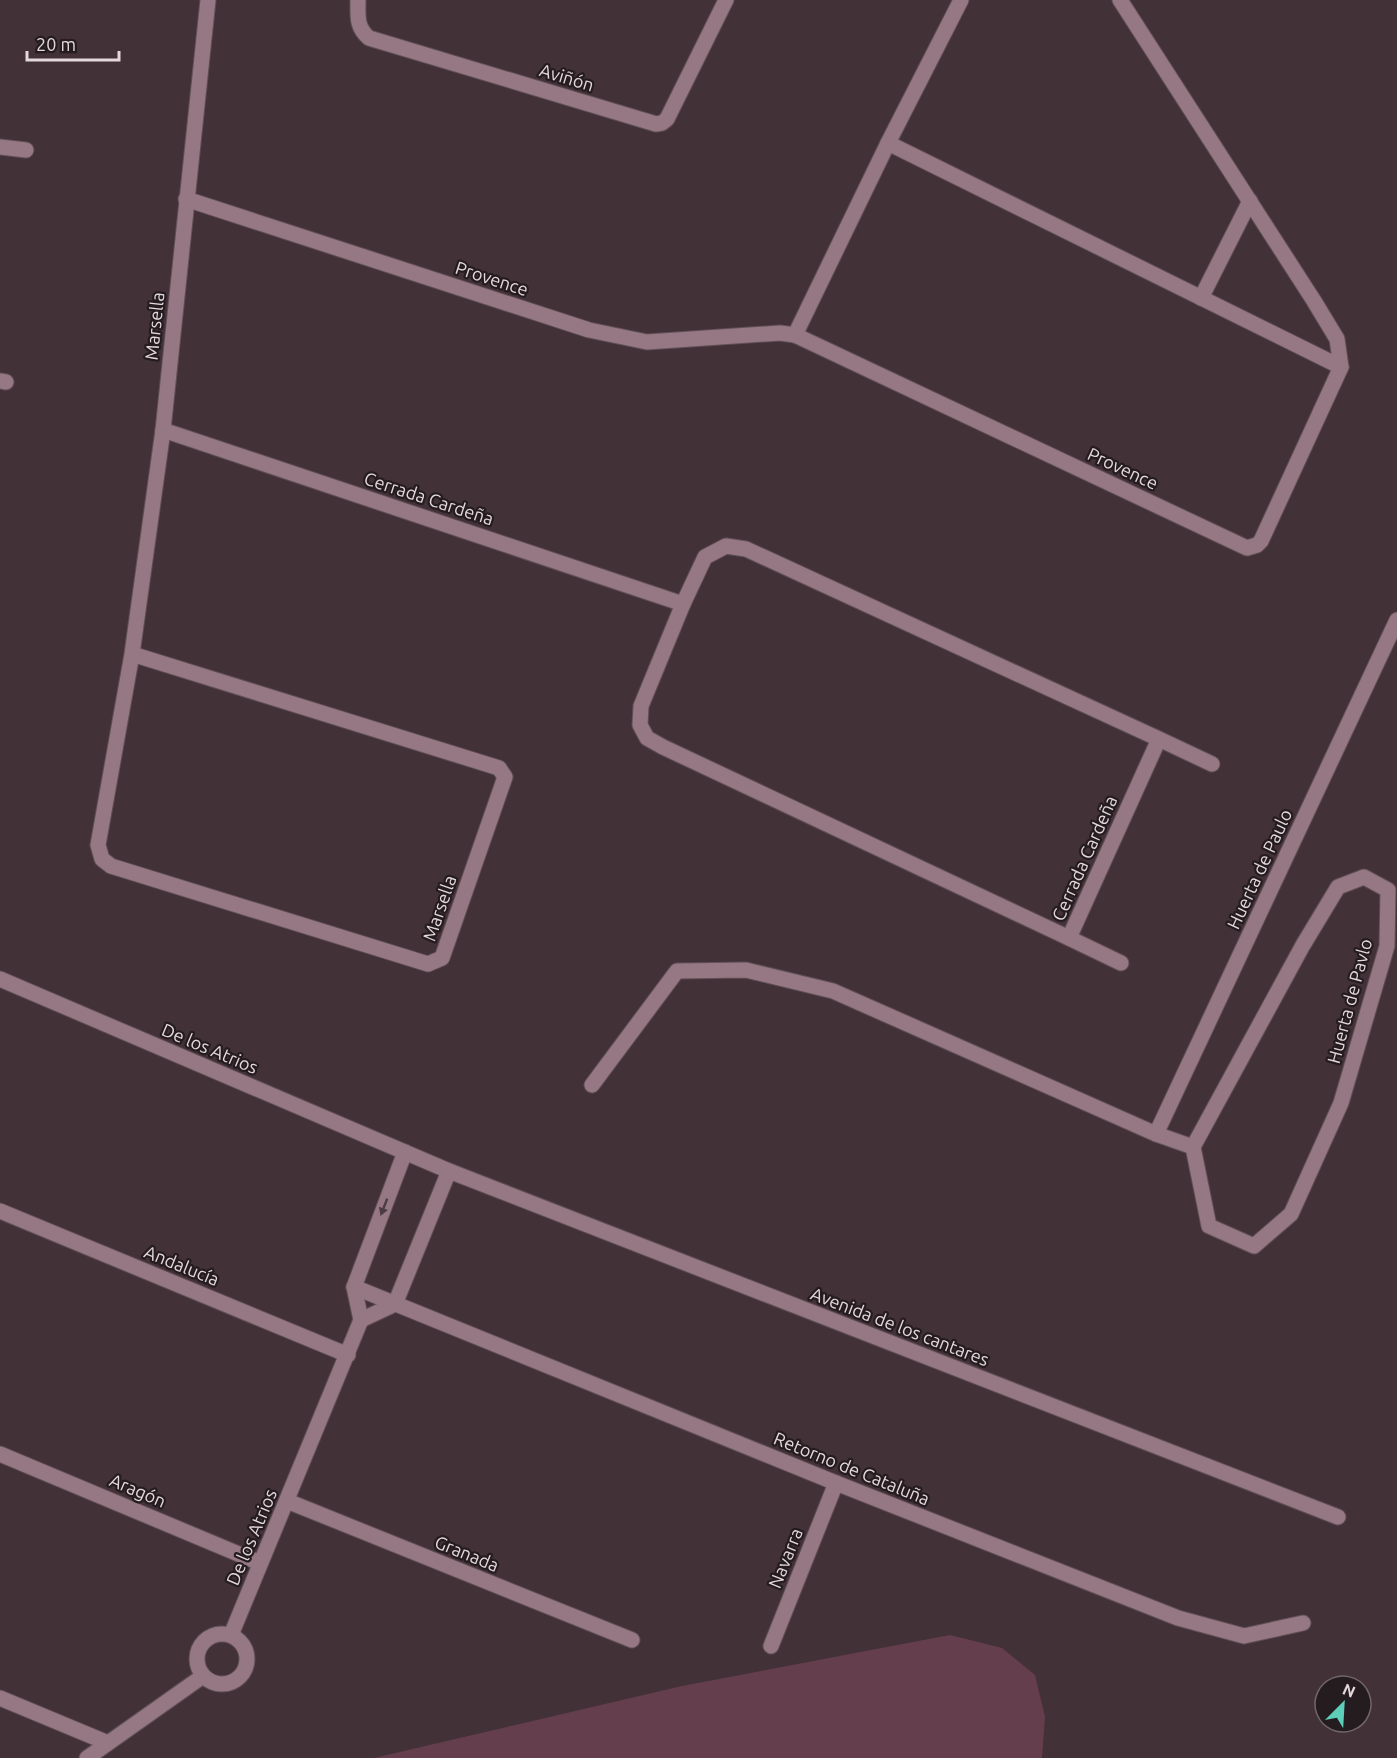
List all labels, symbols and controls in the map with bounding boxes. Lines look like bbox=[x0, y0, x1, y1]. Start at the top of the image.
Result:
scale bar bbox=[27, 24, 118, 62]
text: 20 m bbox=[36, 34, 76, 54]
street label: Aviñón bbox=[537, 59, 597, 95]
street label: Provence bbox=[453, 257, 531, 299]
street label: Marsella bbox=[140, 291, 168, 361]
street label: Provence bbox=[1085, 443, 1161, 493]
street label: Cerrada Cardeña bbox=[362, 468, 496, 528]
street label: Cerrada Cardeña bbox=[1047, 792, 1121, 924]
street label: Huerta de Paulo bbox=[1222, 806, 1296, 932]
street label: Marsella bbox=[418, 873, 460, 943]
street label: Huerta de Pavlo bbox=[1323, 936, 1375, 1066]
street label: De los Atrios bbox=[159, 1019, 261, 1077]
one-way arrow bbox=[379, 1198, 388, 1216]
street label: Andalucía bbox=[142, 1241, 222, 1289]
street label: Avenida de los cantares bbox=[808, 1283, 992, 1369]
street label: Retorno de Cataluña bbox=[771, 1428, 933, 1508]
street label: Aragón bbox=[107, 1469, 169, 1511]
street label: De los Atrios bbox=[222, 1486, 280, 1588]
street label: Navarra bbox=[764, 1525, 806, 1591]
street label: Granada bbox=[432, 1531, 502, 1575]
north arrow bbox=[1313, 1674, 1373, 1734]
text: N bbox=[1340, 1680, 1358, 1701]

